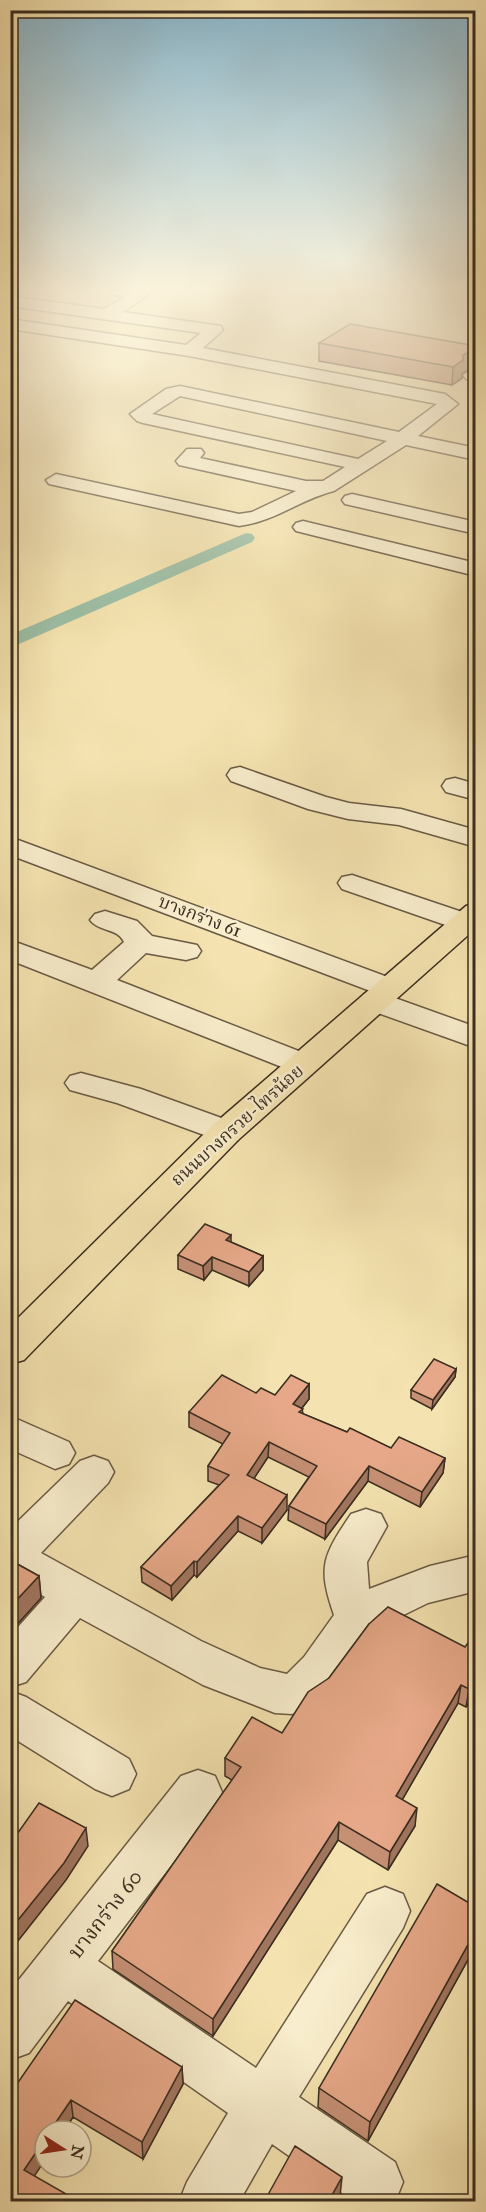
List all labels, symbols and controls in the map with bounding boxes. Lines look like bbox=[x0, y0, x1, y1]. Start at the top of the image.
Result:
street label: บางกร่าง 61 bbox=[155, 890, 245, 942]
street label: ถนนบางกรวย-ไทรน้อย bbox=[165, 1059, 308, 1190]
street label: บางกร่าง 60 bbox=[62, 1864, 148, 1964]
north arrow bbox=[33, 2119, 93, 2179]
text: N bbox=[66, 2143, 88, 2161]

